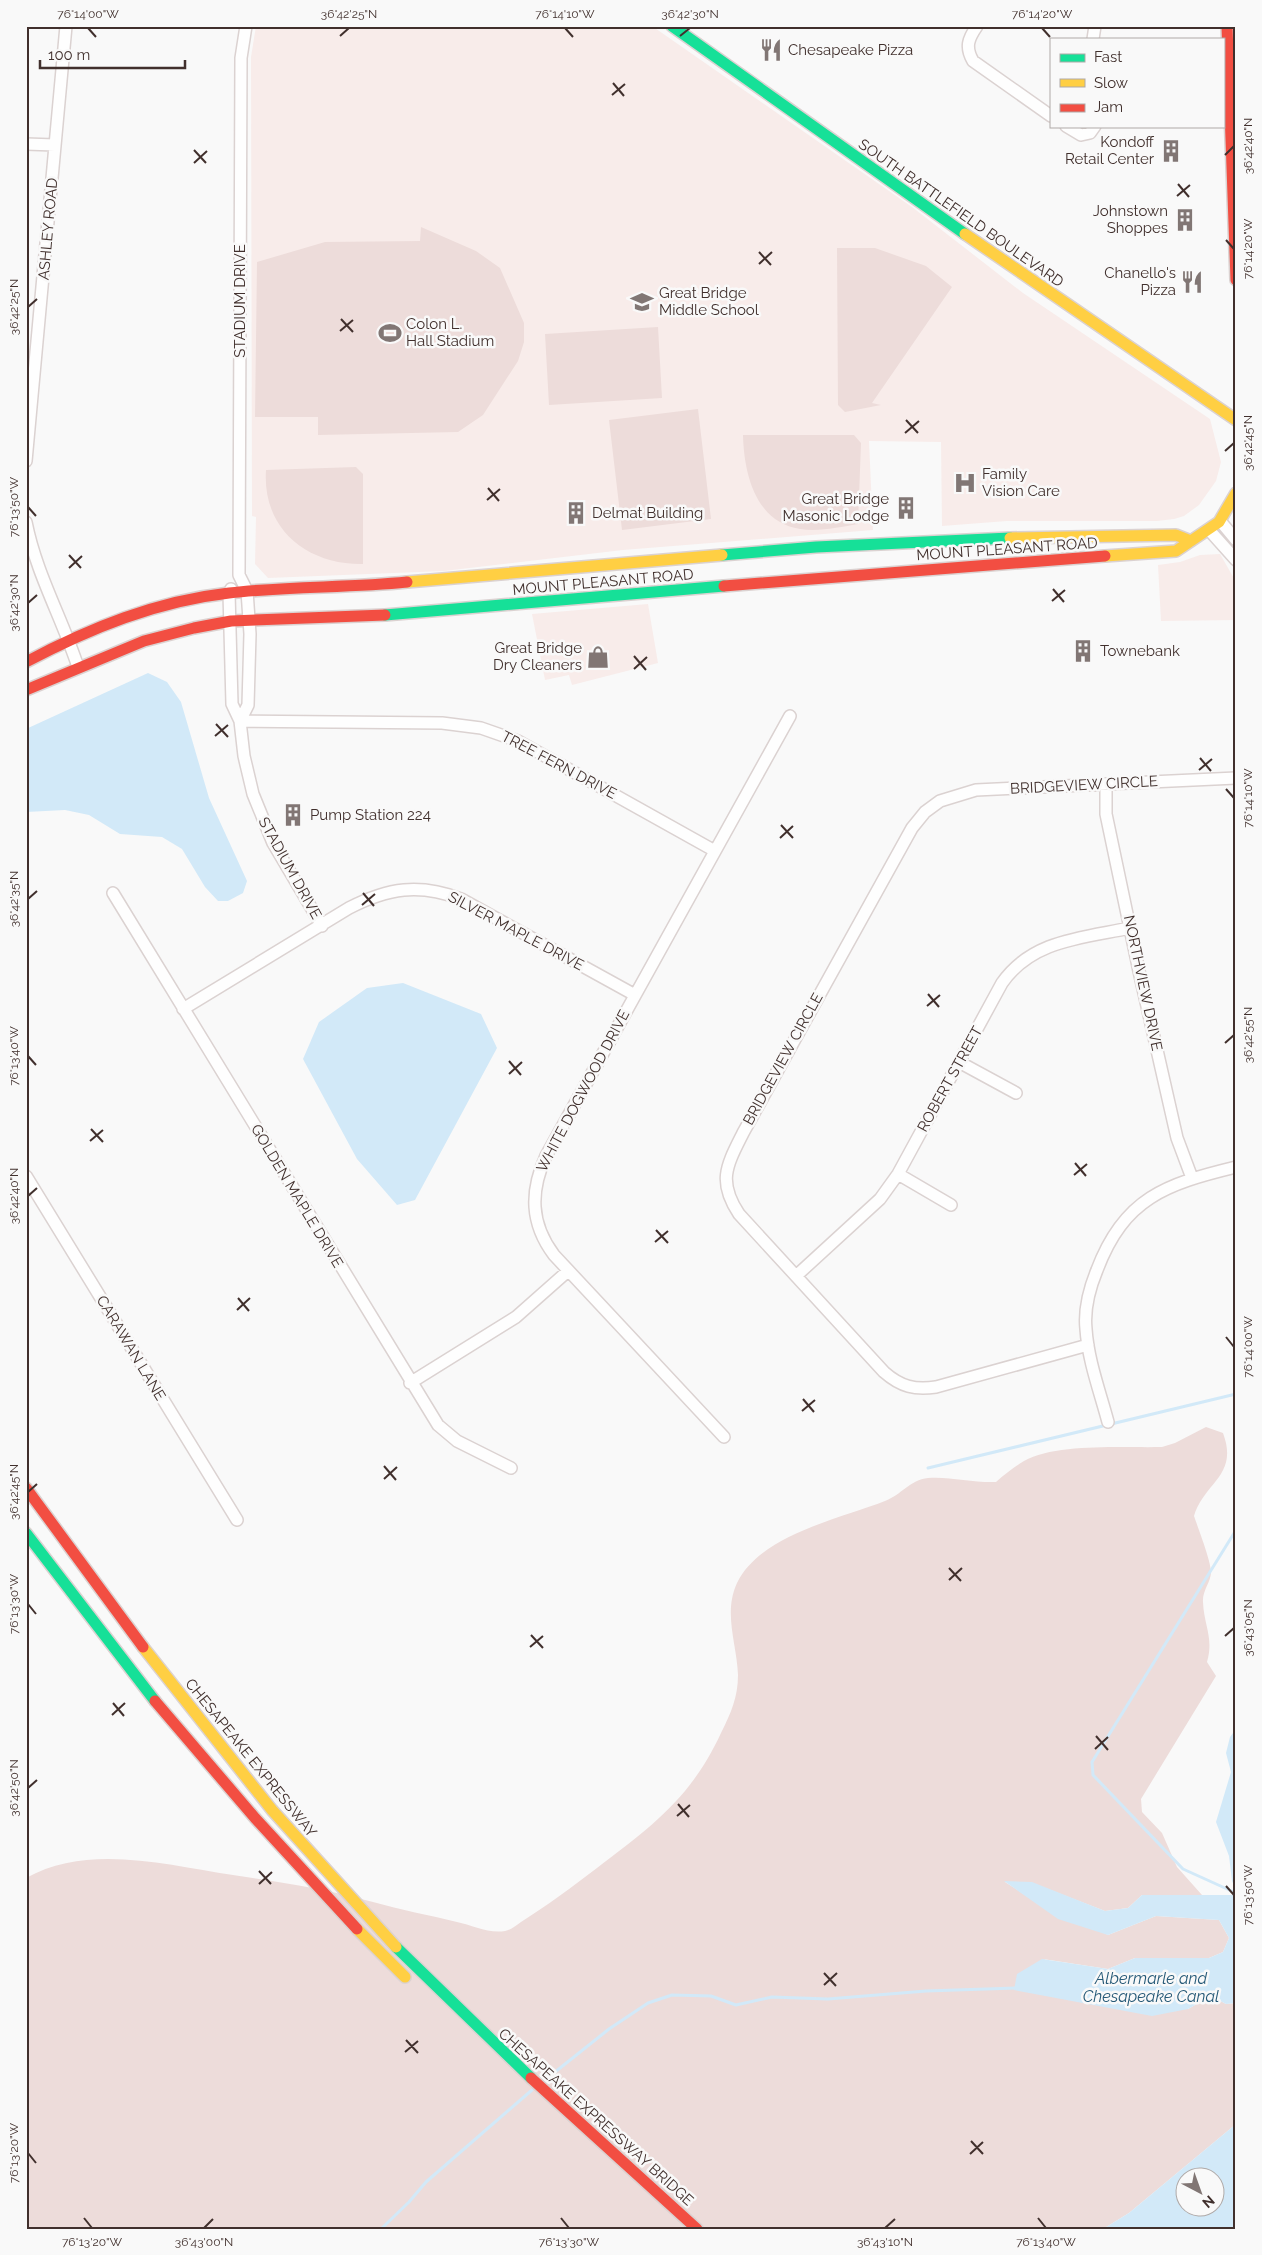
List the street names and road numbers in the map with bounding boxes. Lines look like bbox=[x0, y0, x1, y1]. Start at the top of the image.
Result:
street label: SOUTH BATTLEFIELD BOULEVARD bbox=[855, 135, 1067, 291]
street label: ASHLEY ROAD bbox=[35, 177, 61, 281]
street label: STADIUM DRIVE bbox=[231, 244, 249, 358]
street label: MOUNT PLEASANT ROAD bbox=[916, 534, 1099, 564]
street label: MOUNT PLEASANT ROAD bbox=[512, 565, 695, 599]
street label: TREE FERN DRIVE bbox=[498, 727, 620, 803]
street label: BRIDGEVIEW CIRCLE bbox=[1010, 772, 1158, 798]
street label: STADIUM DRIVE bbox=[255, 814, 325, 922]
street label: SILVER MAPLE DRIVE bbox=[445, 888, 587, 974]
street label: NORTHVIEW DRIVE bbox=[1120, 913, 1166, 1053]
street label: BRIDGEVIEW CIRCLE bbox=[739, 990, 827, 1128]
street label: WHITE DOGWOOD DRIVE bbox=[533, 1007, 633, 1175]
street label: ROBERT STREET bbox=[914, 1023, 986, 1135]
street label: GOLDEN MAPLE DRIVE bbox=[247, 1121, 347, 1271]
street label: CARAWAN LANE bbox=[93, 1292, 169, 1404]
street label: CHESAPEAKE EXPRESSWAY bbox=[181, 1675, 321, 1841]
street label: CHESAPEAKE EXPRESSWAY BRIDGE bbox=[495, 2025, 697, 2209]

